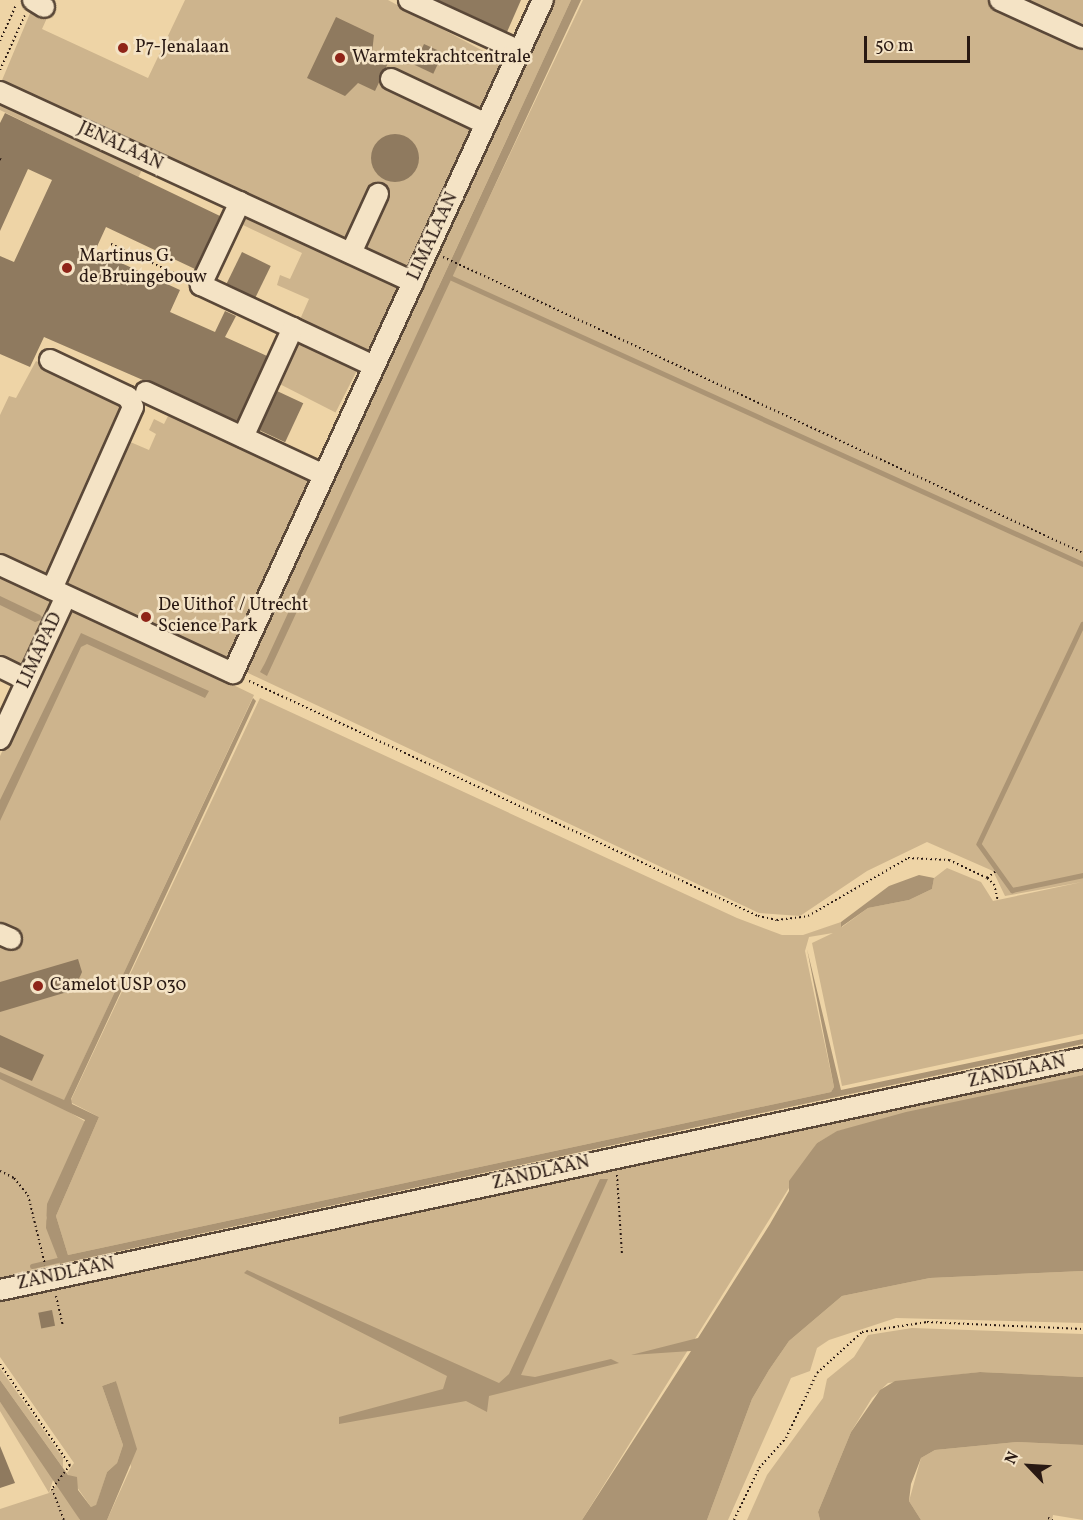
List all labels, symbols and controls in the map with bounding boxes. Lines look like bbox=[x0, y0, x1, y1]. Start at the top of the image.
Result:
scale bar bbox=[867, 24, 974, 62]
text: 50 m bbox=[875, 34, 914, 59]
place label: P7-Jenalaan bbox=[135, 37, 229, 59]
marker: P7-Jenalaan bbox=[116, 41, 130, 55]
place label: Warmtekrachtcentrale bbox=[352, 47, 531, 69]
marker: Warmtekrachtcentrale bbox=[333, 51, 347, 65]
street label: JENALAAN bbox=[74, 118, 166, 176]
street label: LIMALAAN bbox=[404, 190, 464, 284]
place label: Martinus G. de Bruingebouw bbox=[79, 247, 207, 290]
marker: Martinus G. de Bruingebouw bbox=[60, 261, 74, 275]
place label: De Uithof / Utrecht Science Park bbox=[158, 596, 307, 638]
street label: LIMAPAD bbox=[14, 610, 68, 692]
marker: De Uithof / Utrecht Science Park bbox=[139, 610, 153, 624]
place label: Camelot USP 030 bbox=[50, 975, 186, 997]
marker: Camelot USP 030 bbox=[31, 979, 45, 993]
street label: ZANDLAAN bbox=[966, 1052, 1068, 1094]
street label: ZANDLAAN bbox=[490, 1152, 592, 1196]
street label: ZANDLAAN bbox=[15, 1254, 117, 1296]
north arrow bbox=[999, 1436, 1059, 1496]
text: N bbox=[1000, 1448, 1025, 1468]

